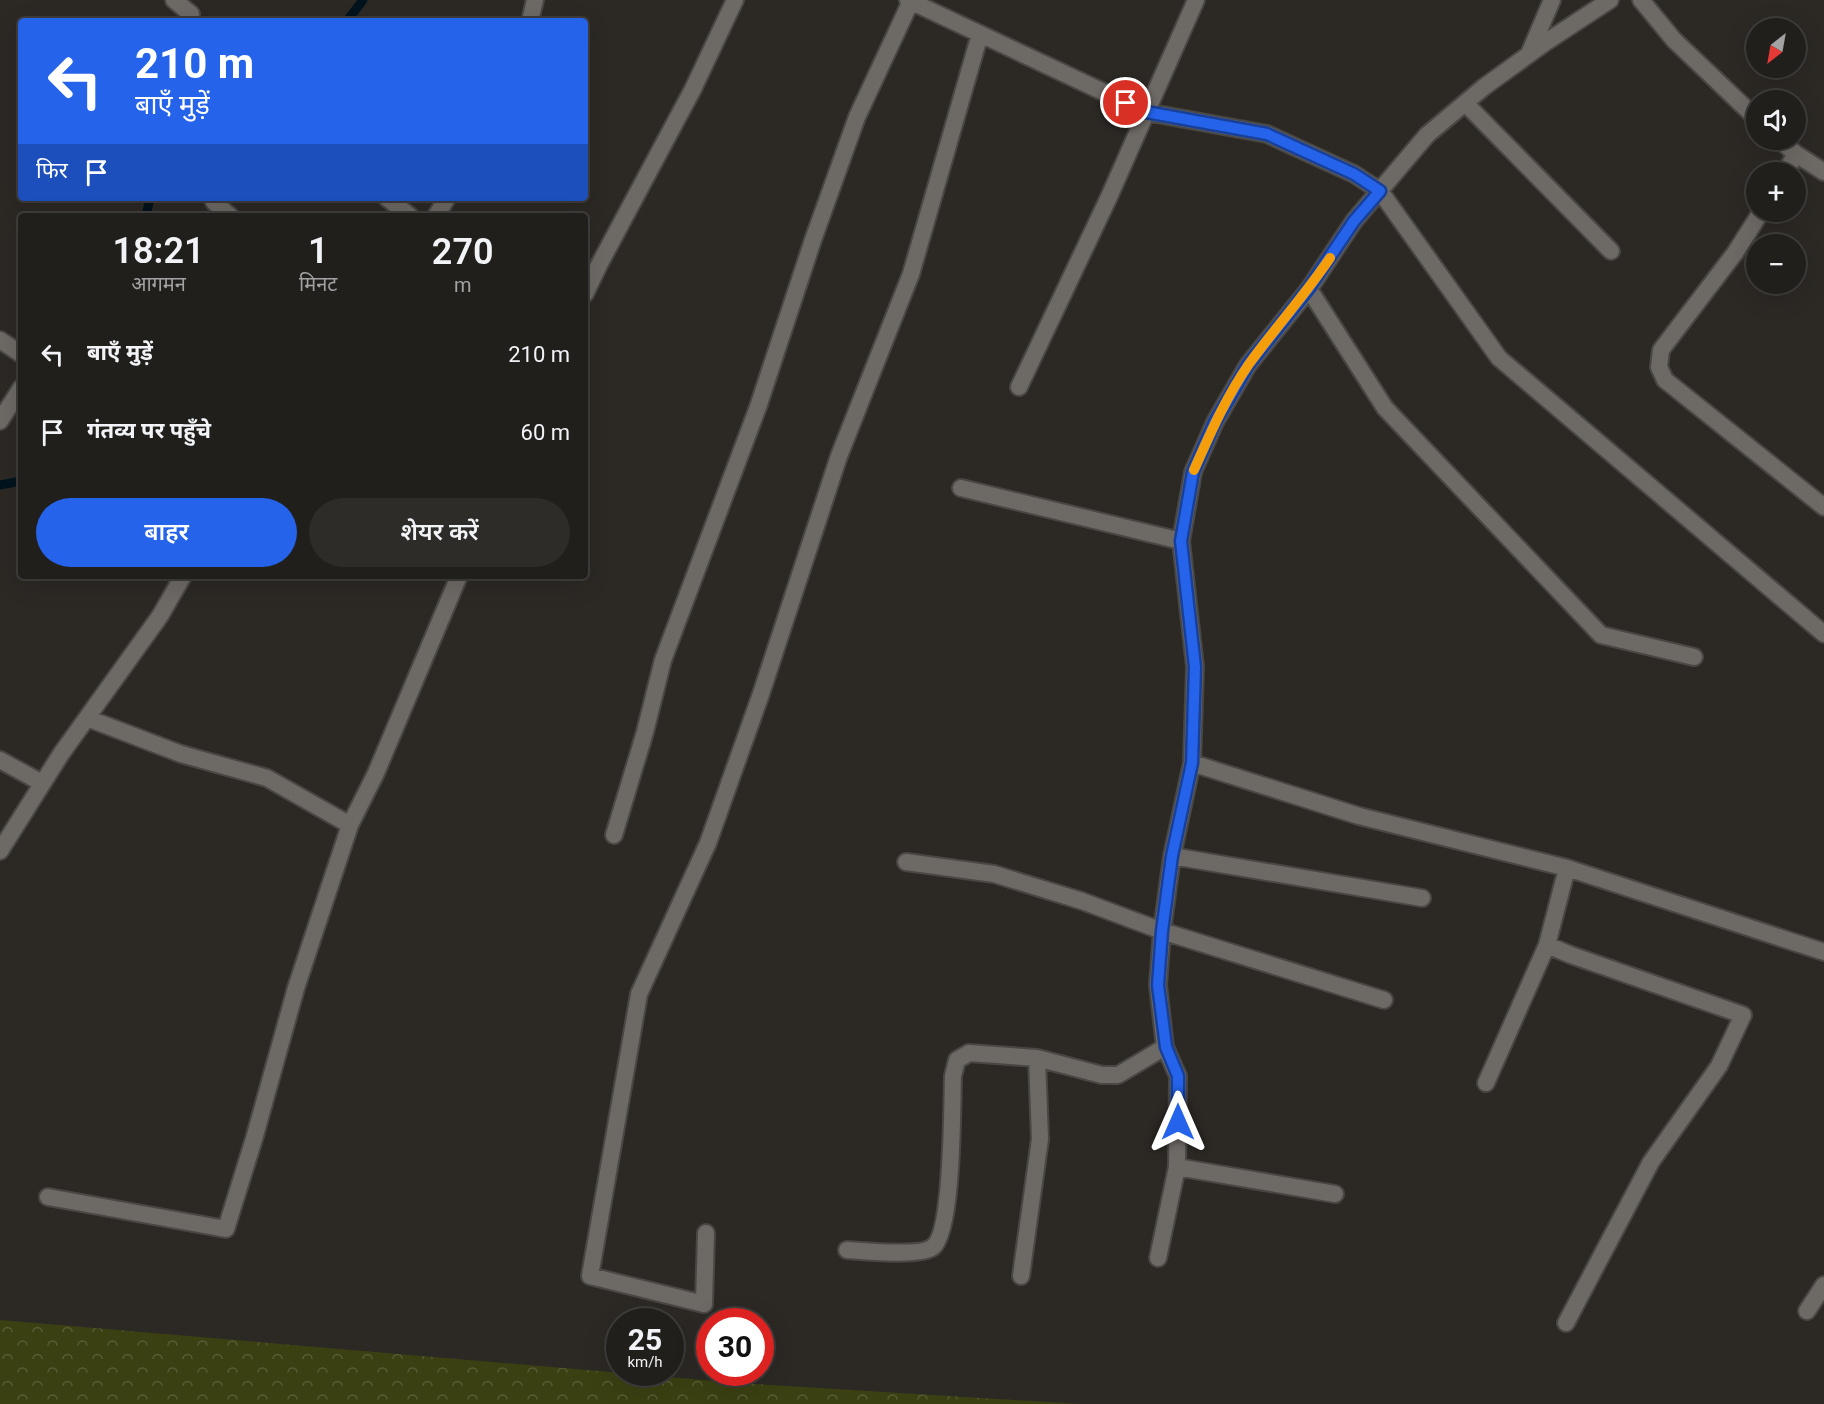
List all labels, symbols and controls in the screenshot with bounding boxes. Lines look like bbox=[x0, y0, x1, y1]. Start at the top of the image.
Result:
north arrow bbox=[1746, 18, 1806, 78]
map controls bbox=[1746, 18, 1806, 294]
text: 210 m bbox=[135, 39, 254, 88]
icon: left bbox=[36, 42, 114, 120]
pin bbox=[1100, 77, 1151, 128]
icon: arrive bbox=[1109, 86, 1142, 119]
text: बाएँ मुड़ें bbox=[135, 89, 210, 121]
button: sound bbox=[1746, 90, 1806, 150]
icon: arrive bbox=[80, 156, 113, 189]
text: फिर bbox=[36, 158, 68, 183]
button: + bbox=[1746, 162, 1806, 222]
text: 18:21 bbox=[112, 230, 205, 272]
text: 1 bbox=[308, 230, 328, 272]
text: 270 bbox=[432, 231, 494, 273]
button: − bbox=[1746, 234, 1806, 294]
text: आगमन bbox=[131, 272, 186, 296]
text: मिनट bbox=[299, 272, 337, 296]
text: m bbox=[454, 273, 471, 297]
icon: left bbox=[36, 338, 69, 371]
text: बाएँ मुड़ें bbox=[87, 340, 153, 365]
text: 210 m bbox=[508, 342, 570, 367]
icon: arrive bbox=[36, 416, 69, 449]
text: गंतव्य पर पहुँचे bbox=[87, 418, 211, 443]
text: 60 m bbox=[521, 420, 570, 445]
button: बाहर bbox=[36, 498, 297, 567]
button: शेयर करें bbox=[309, 498, 570, 567]
position arrow bbox=[1146, 1090, 1210, 1154]
speed limit sign: 30 bbox=[696, 1308, 774, 1386]
text: 25 bbox=[628, 1322, 662, 1357]
text: km/h bbox=[627, 1353, 663, 1371]

